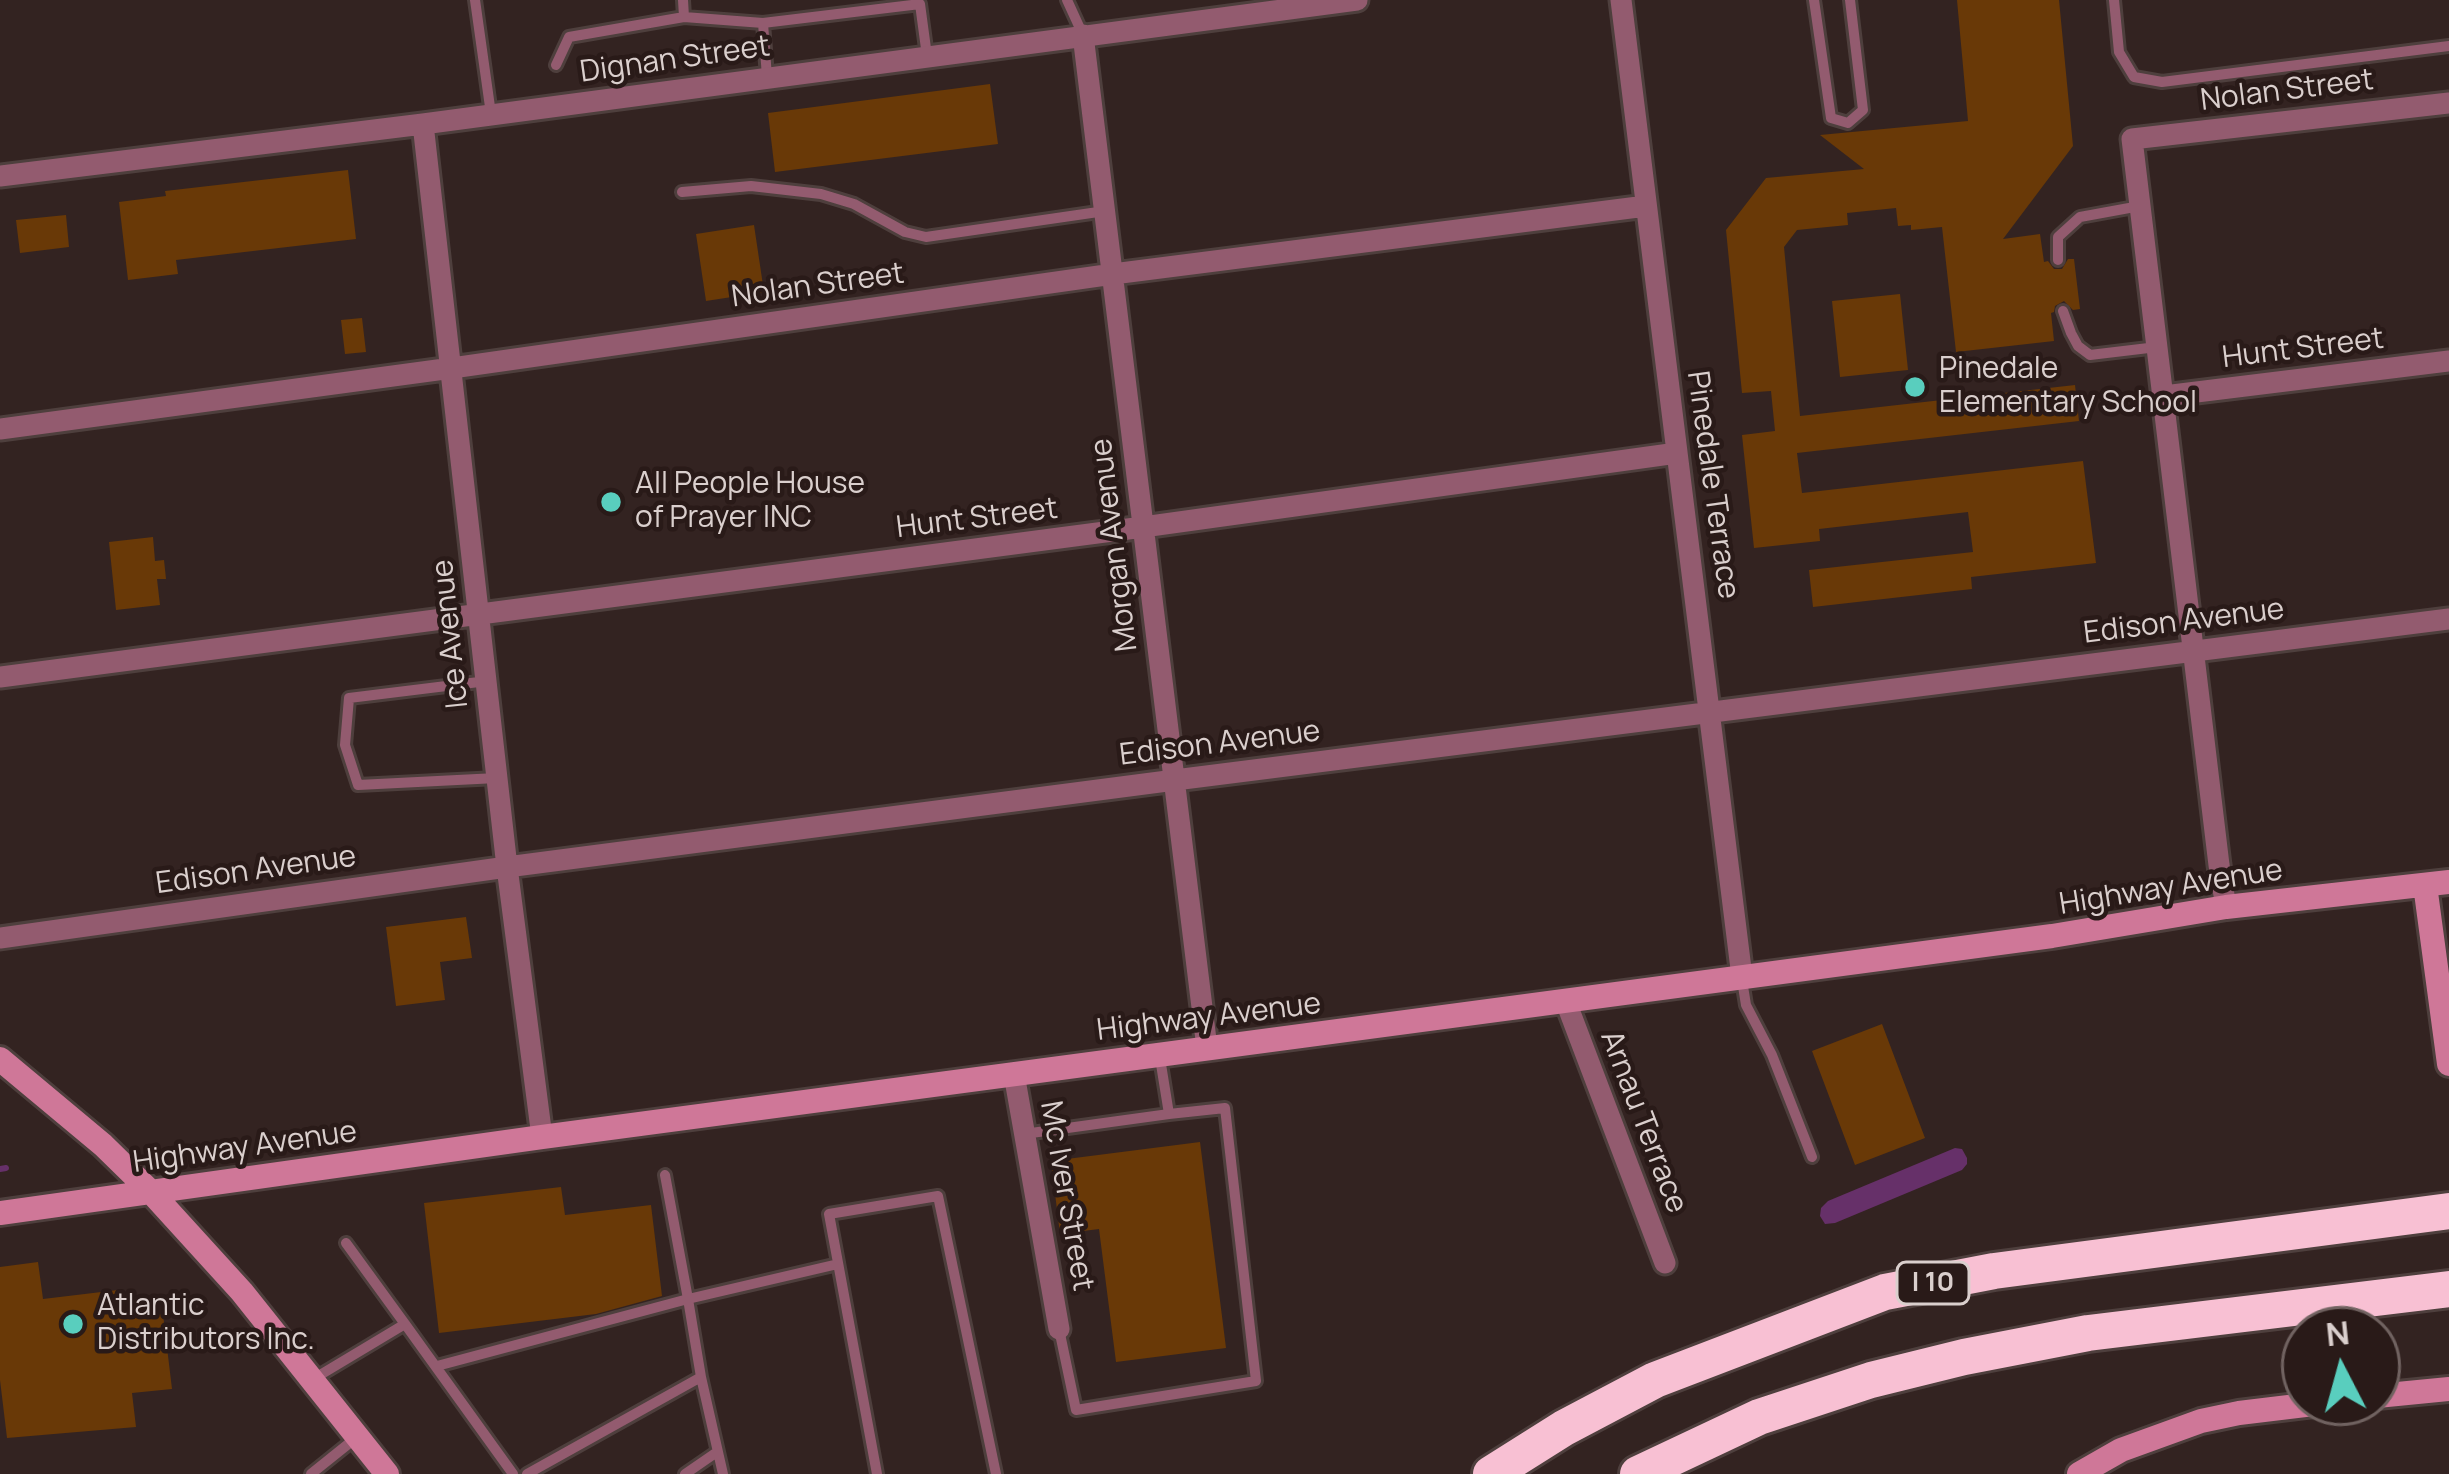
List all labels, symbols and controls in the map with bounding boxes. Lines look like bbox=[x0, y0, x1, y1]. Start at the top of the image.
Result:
street label: Dignan Street bbox=[578, 29, 772, 91]
street label: Nolan Street bbox=[2199, 63, 2375, 119]
street label: Nolan Street bbox=[729, 256, 907, 316]
street label: Hunt Street bbox=[2220, 321, 2386, 377]
place label: Pinedale Elementary School bbox=[1939, 352, 2197, 422]
street label: Pinedale Terrace bbox=[1678, 369, 1746, 601]
marker: Pinedale Elementary School bbox=[1902, 374, 1928, 400]
street label: Morgan Avenue bbox=[1084, 437, 1146, 653]
place label: All People House of Prayer INC bbox=[635, 467, 865, 538]
marker: All People House of Prayer INC bbox=[598, 489, 624, 515]
street label: Hunt Street bbox=[894, 491, 1060, 547]
street label: Ice Avenue bbox=[425, 558, 477, 710]
street label: Edison Avenue bbox=[2082, 592, 2286, 652]
street label: Edison Avenue bbox=[1118, 714, 1322, 774]
street label: Edison Avenue bbox=[154, 839, 358, 903]
street label: Highway Avenue bbox=[2057, 853, 2285, 923]
street label: Highway Avenue bbox=[1095, 986, 1323, 1050]
street label: Arnau Terrace bbox=[1592, 1026, 1694, 1218]
street label: Mc Iver Street bbox=[1032, 1098, 1100, 1294]
street label: Highway Avenue bbox=[131, 1114, 359, 1182]
road number: I 10 bbox=[1897, 1262, 1969, 1304]
place label: Atlantic Distributors Inc. bbox=[97, 1289, 315, 1360]
north arrow bbox=[2281, 1306, 2401, 1426]
text: N bbox=[2323, 1309, 2352, 1356]
marker: Atlantic Distributors Inc. bbox=[60, 1311, 86, 1337]

